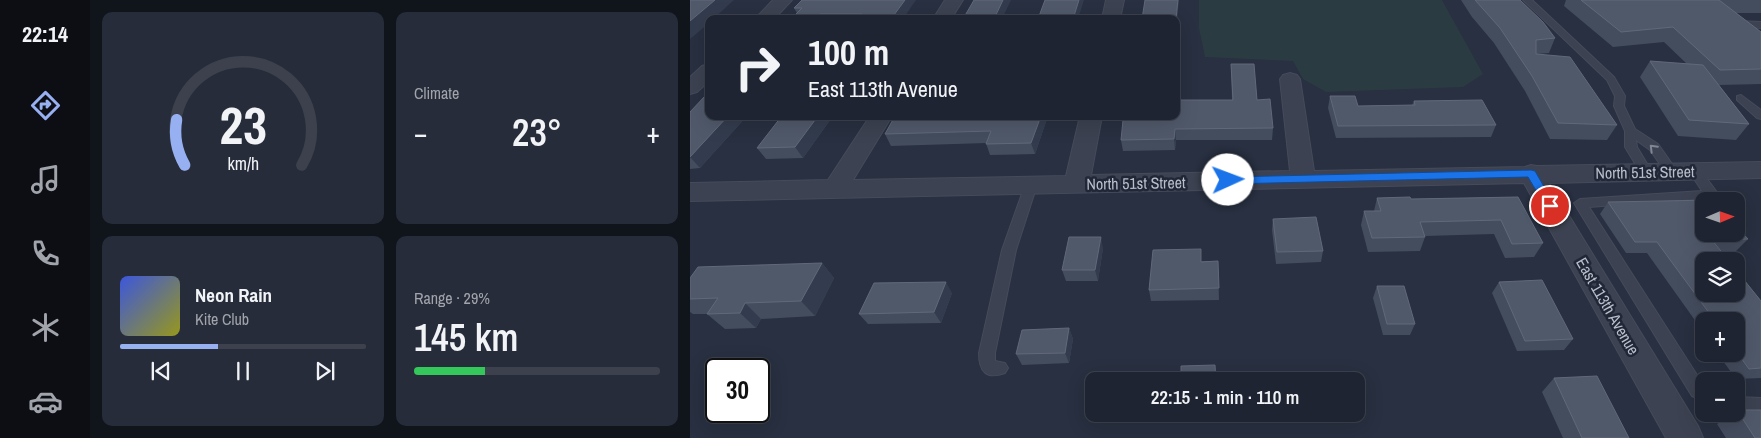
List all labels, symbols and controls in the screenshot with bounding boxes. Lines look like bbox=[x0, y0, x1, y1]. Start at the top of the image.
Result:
text: 22:14 bbox=[22, 19, 68, 49]
text: 100 m bbox=[808, 29, 889, 76]
icon: right bbox=[725, 35, 790, 100]
text: East 113th Avenue bbox=[808, 74, 958, 104]
text: Climate bbox=[414, 82, 459, 104]
icon: directions bbox=[28, 88, 63, 123]
text: 23 bbox=[219, 90, 267, 160]
text: 23° bbox=[512, 107, 562, 158]
text: − bbox=[414, 114, 427, 152]
text: + bbox=[647, 114, 660, 152]
one-way arrow bbox=[1650, 145, 1659, 154]
text: km/h bbox=[227, 152, 259, 176]
position arrow bbox=[1201, 153, 1253, 205]
street label: North 51st Street bbox=[1595, 160, 1695, 184]
icon: music bbox=[28, 162, 63, 197]
street label: North 51st Street bbox=[1086, 171, 1186, 195]
pin bbox=[1529, 185, 1571, 227]
icon: arrive bbox=[1536, 192, 1564, 220]
north arrow bbox=[1695, 192, 1745, 242]
map controls bbox=[1695, 192, 1745, 422]
icon: phone bbox=[28, 236, 63, 271]
button: layers bbox=[1695, 252, 1745, 302]
street label: East 113th Avenue bbox=[1571, 253, 1645, 359]
text: Neon Rain bbox=[195, 282, 272, 308]
text: Range · 29% bbox=[414, 287, 490, 309]
text: Kite Club bbox=[195, 308, 249, 330]
icon: climate bbox=[28, 310, 63, 345]
text: 145 km bbox=[414, 312, 518, 363]
button: + bbox=[1695, 312, 1745, 362]
icon: previous bbox=[147, 357, 175, 385]
icon: pause bbox=[229, 357, 257, 385]
icon: next bbox=[311, 357, 339, 385]
speed limit sign: 30 bbox=[705, 358, 770, 423]
button: − bbox=[1695, 372, 1745, 422]
icon: car bbox=[28, 384, 63, 419]
text: 22:15 · 1 min · 110 m bbox=[1151, 384, 1299, 410]

